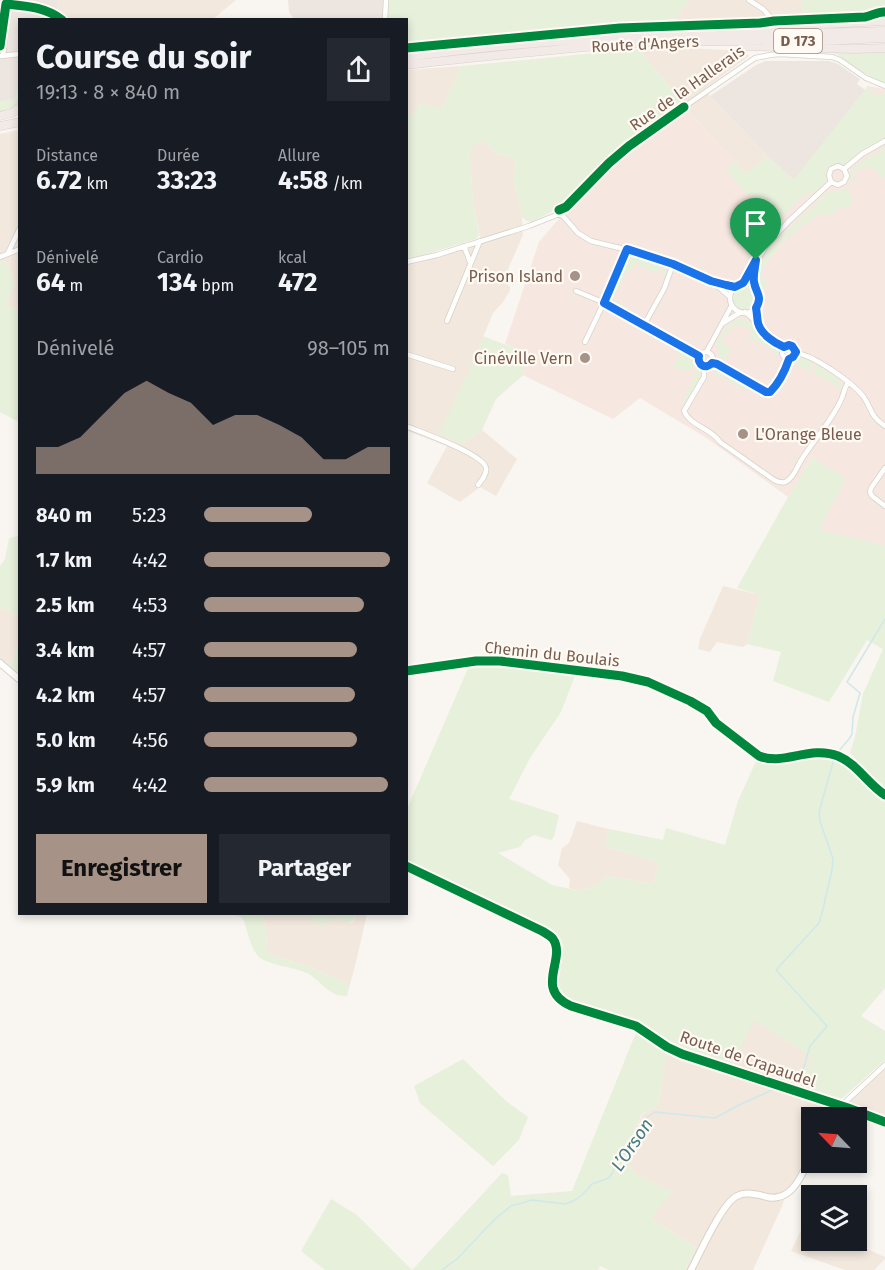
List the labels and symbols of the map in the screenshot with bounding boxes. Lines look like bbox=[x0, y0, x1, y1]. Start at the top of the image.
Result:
road number: D 173 bbox=[774, 29, 822, 53]
street label: Route d'Angers bbox=[591, 32, 699, 56]
street label: Rue de la Hallerais bbox=[626, 41, 748, 135]
pin bbox=[730, 198, 781, 260]
place label: Prison Island bbox=[468, 267, 563, 286]
marker: Prison Island bbox=[568, 269, 582, 283]
place label: Cinéville Vern bbox=[474, 349, 573, 368]
marker: Cinéville Vern bbox=[578, 351, 592, 365]
place label: L'Orange Bleue bbox=[755, 425, 862, 444]
marker: L'Orange Bleue bbox=[736, 427, 750, 441]
street label: Chemin du Boulais bbox=[484, 637, 620, 671]
street label: Route de Crapaudel bbox=[678, 1027, 819, 1091]
north arrow bbox=[801, 1107, 867, 1173]
water label: L’Orson bbox=[606, 1114, 658, 1176]

